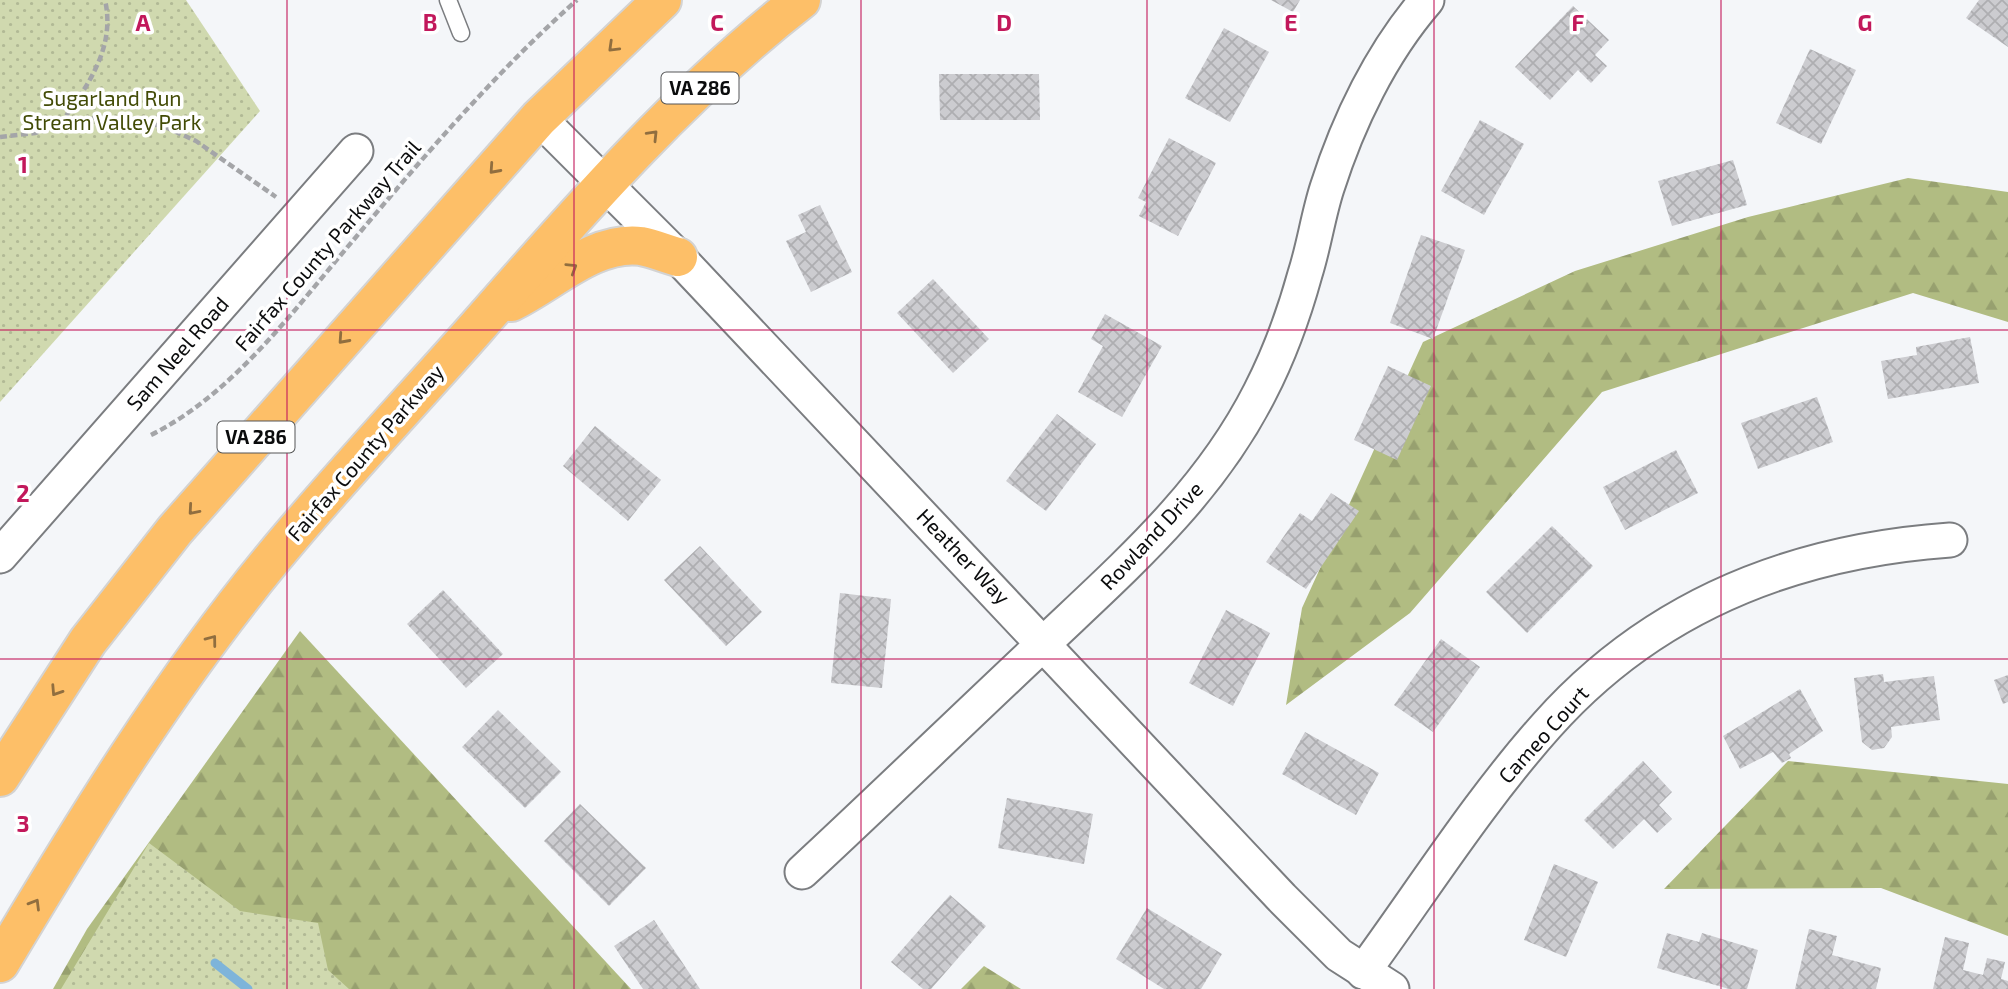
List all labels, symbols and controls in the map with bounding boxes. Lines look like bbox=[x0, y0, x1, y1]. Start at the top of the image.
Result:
text: A bbox=[135, 8, 151, 36]
text: B bbox=[423, 8, 437, 36]
text: C bbox=[710, 8, 724, 36]
text: D bbox=[996, 8, 1012, 36]
text: E bbox=[1284, 8, 1298, 36]
text: F bbox=[1572, 8, 1585, 36]
text: G bbox=[1858, 8, 1872, 36]
one-way arrow bbox=[608, 39, 621, 52]
road number: VA 286 bbox=[662, 72, 738, 104]
park label: Sugarland Run Stream Valley Park bbox=[23, 85, 202, 134]
one-way arrow bbox=[645, 131, 658, 144]
street label: Fairfax County Parkway Trail bbox=[229, 134, 426, 355]
text: 1 bbox=[18, 150, 28, 178]
one-way arrow bbox=[490, 160, 502, 173]
one-way arrow bbox=[564, 263, 577, 276]
street label: Sam Neel Road bbox=[121, 291, 233, 415]
one-way arrow bbox=[339, 330, 351, 343]
street label: Fairfax County Parkway bbox=[281, 359, 448, 545]
road number: VA 286 bbox=[218, 422, 294, 452]
street label: Rowland Drive bbox=[1095, 476, 1207, 594]
text: 2 bbox=[16, 479, 30, 507]
one-way arrow bbox=[189, 501, 201, 514]
street label: Heather Way bbox=[912, 503, 1016, 609]
one-way arrow bbox=[204, 635, 216, 648]
street label: Cameo Court bbox=[1493, 680, 1593, 788]
one-way arrow bbox=[51, 683, 64, 696]
text: 3 bbox=[16, 809, 30, 837]
one-way arrow bbox=[27, 899, 40, 912]

